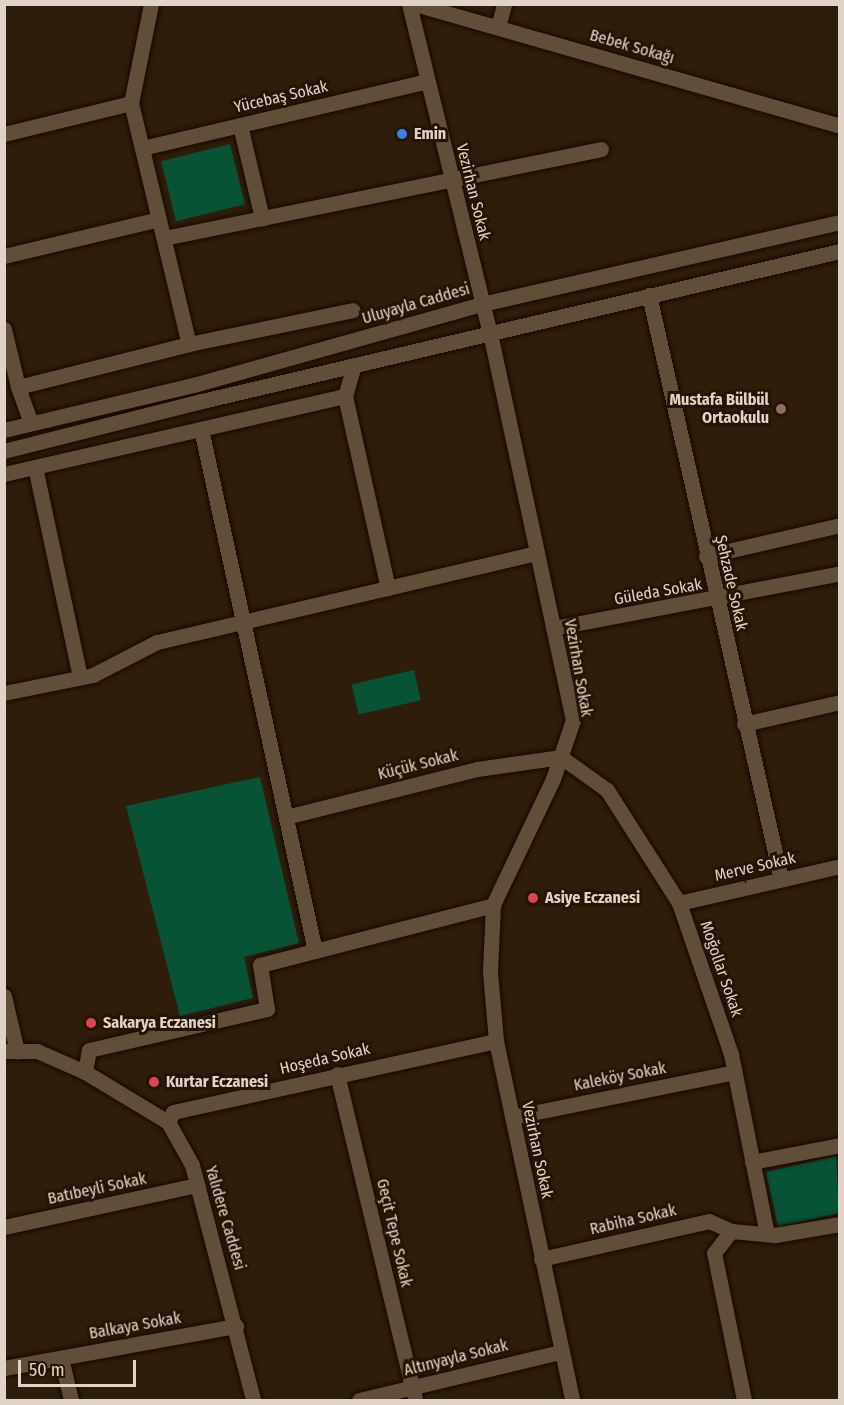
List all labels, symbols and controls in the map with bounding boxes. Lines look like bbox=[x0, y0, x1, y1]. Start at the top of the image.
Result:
street label: Bebek Sokağı bbox=[587, 26, 677, 68]
street label: Yücebaş Sokak bbox=[232, 77, 330, 117]
place label: Emin bbox=[414, 124, 446, 144]
marker: Emin bbox=[395, 127, 409, 141]
street label: Vezirhan Sokak bbox=[452, 142, 494, 242]
street label: Uluyayla Caddesi bbox=[360, 279, 472, 329]
place label: Mustafa Bülbül Ortaokulu bbox=[670, 390, 769, 428]
marker: Mustafa Bülbül Ortaokulu bbox=[774, 402, 788, 416]
street label: Şehzade Sokak bbox=[711, 533, 751, 633]
street label: Güleda Sokak bbox=[613, 575, 703, 609]
street label: Vezirhan Sokak bbox=[560, 618, 596, 718]
street label: Küçük Sokak bbox=[376, 746, 460, 784]
street label: Merve Sokak bbox=[713, 848, 797, 886]
place label: Asiye Eczanesi bbox=[545, 888, 640, 908]
marker: Asiye Eczanesi bbox=[526, 891, 540, 905]
street label: Moğollar Sokak bbox=[696, 919, 746, 1019]
place label: Sakarya Eczanesi bbox=[103, 1013, 216, 1033]
marker: Sakarya Eczanesi bbox=[84, 1016, 98, 1030]
street label: Hoşeda Sokak bbox=[278, 1039, 372, 1079]
street label: Kaleköy Sokak bbox=[572, 1059, 668, 1095]
place label: Kurtar Eczanesi bbox=[166, 1072, 268, 1092]
marker: Kurtar Eczanesi bbox=[147, 1075, 161, 1089]
street label: Vezirhan Sokak bbox=[517, 1100, 557, 1200]
street label: Yalıdere Caddesi bbox=[201, 1164, 249, 1272]
street label: Batıbeyli Sokak bbox=[46, 1169, 148, 1209]
street label: Geçit Tepe Sokak bbox=[372, 1177, 416, 1289]
street label: Rabiha Sokak bbox=[588, 1201, 678, 1239]
street label: Balkaya Sokak bbox=[88, 1308, 182, 1344]
street label: Altınyayla Sokak bbox=[402, 1336, 510, 1380]
scale bar bbox=[21, 1348, 140, 1386]
text: 50 m bbox=[29, 1359, 65, 1381]

